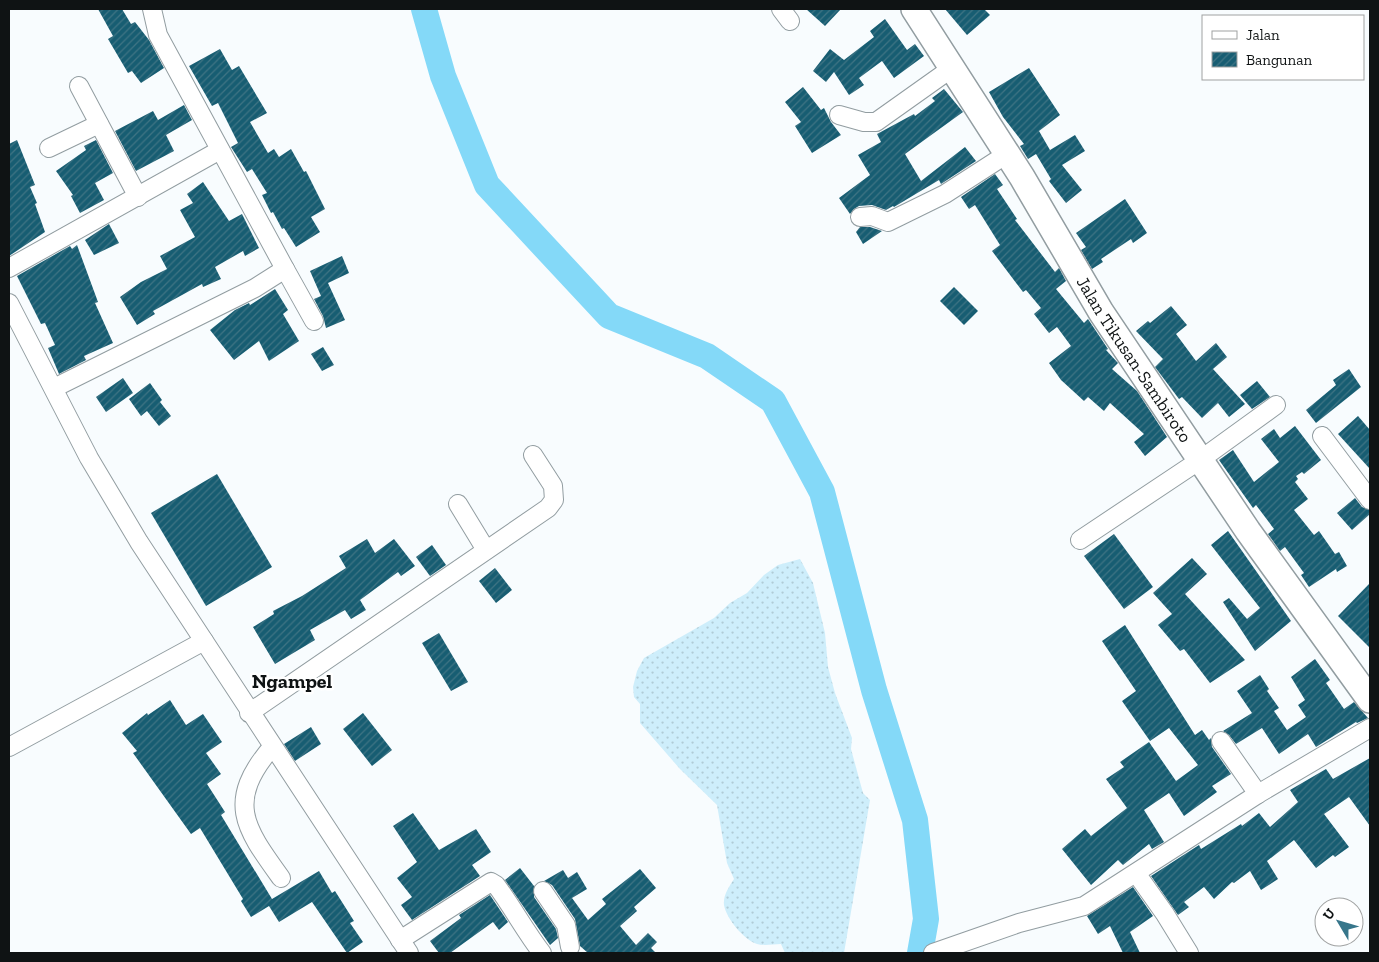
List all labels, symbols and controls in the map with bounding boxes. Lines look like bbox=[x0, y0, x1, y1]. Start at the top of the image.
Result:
legend bbox=[1202, 15, 1364, 80]
text: Jalan bbox=[1246, 26, 1280, 44]
text: Bangunan bbox=[1246, 51, 1312, 69]
street label: Jalan Tikusan-Sambiroto bbox=[1072, 273, 1196, 447]
district label: Ngampel bbox=[252, 669, 333, 693]
north arrow bbox=[1314, 897, 1364, 947]
text: U bbox=[1319, 905, 1339, 924]

